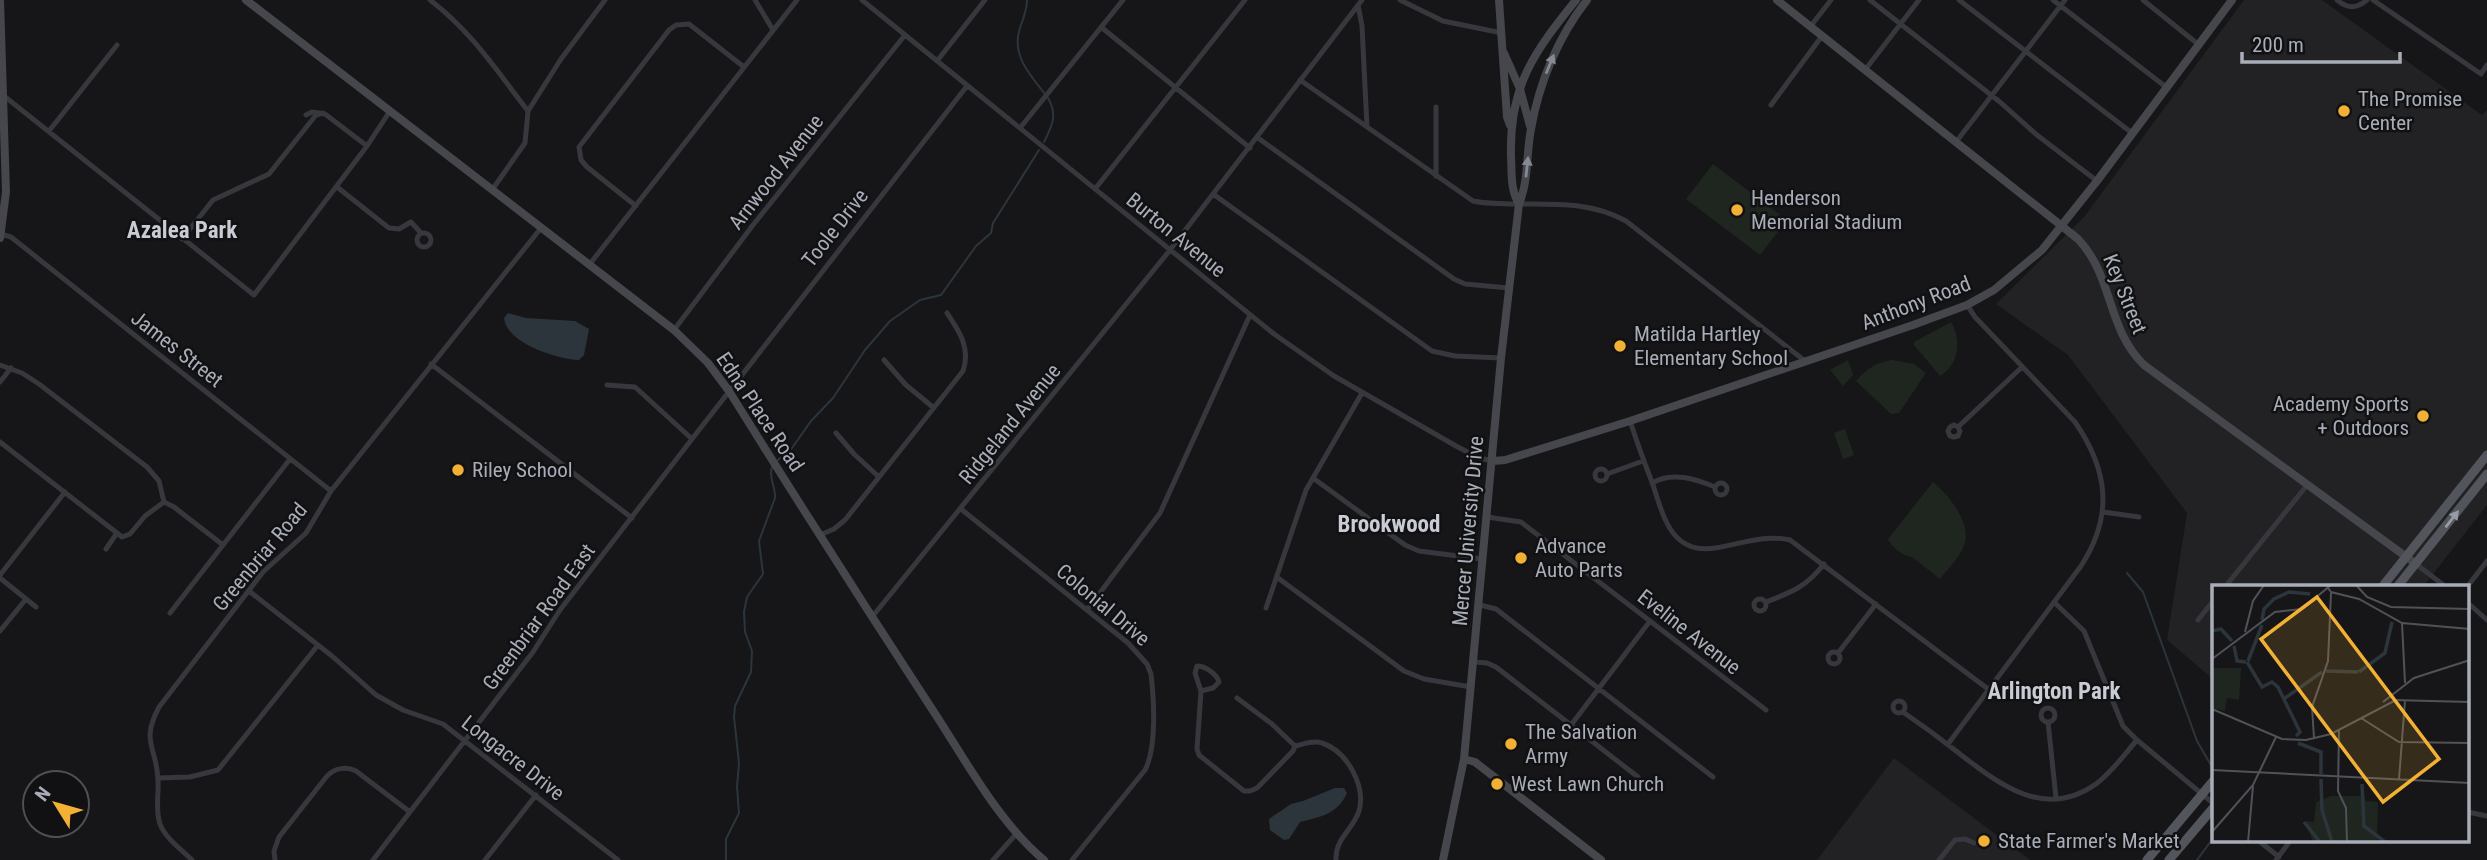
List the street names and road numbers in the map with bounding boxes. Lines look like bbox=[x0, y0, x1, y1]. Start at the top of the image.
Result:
street label: Arnwood Avenue bbox=[724, 110, 828, 234]
street label: Toole Drive bbox=[797, 184, 873, 272]
street label: Burton Avenue bbox=[1122, 188, 1231, 282]
street label: Key Street bbox=[2098, 251, 2152, 337]
street label: Anthony Road bbox=[1858, 271, 1974, 335]
street label: James Street bbox=[126, 306, 228, 392]
street label: Edna Place Road bbox=[711, 348, 809, 476]
street label: Ridgeland Avenue bbox=[954, 359, 1066, 489]
street label: Mercer University Drive bbox=[1448, 435, 1488, 627]
street label: Greenbriar Road bbox=[208, 498, 312, 616]
street label: Greenbriar Road East bbox=[478, 539, 600, 695]
street label: Colonial Drive bbox=[1051, 559, 1155, 651]
street label: Eveline Avenue bbox=[1633, 584, 1745, 680]
street label: Longacre Drive bbox=[457, 710, 569, 806]

